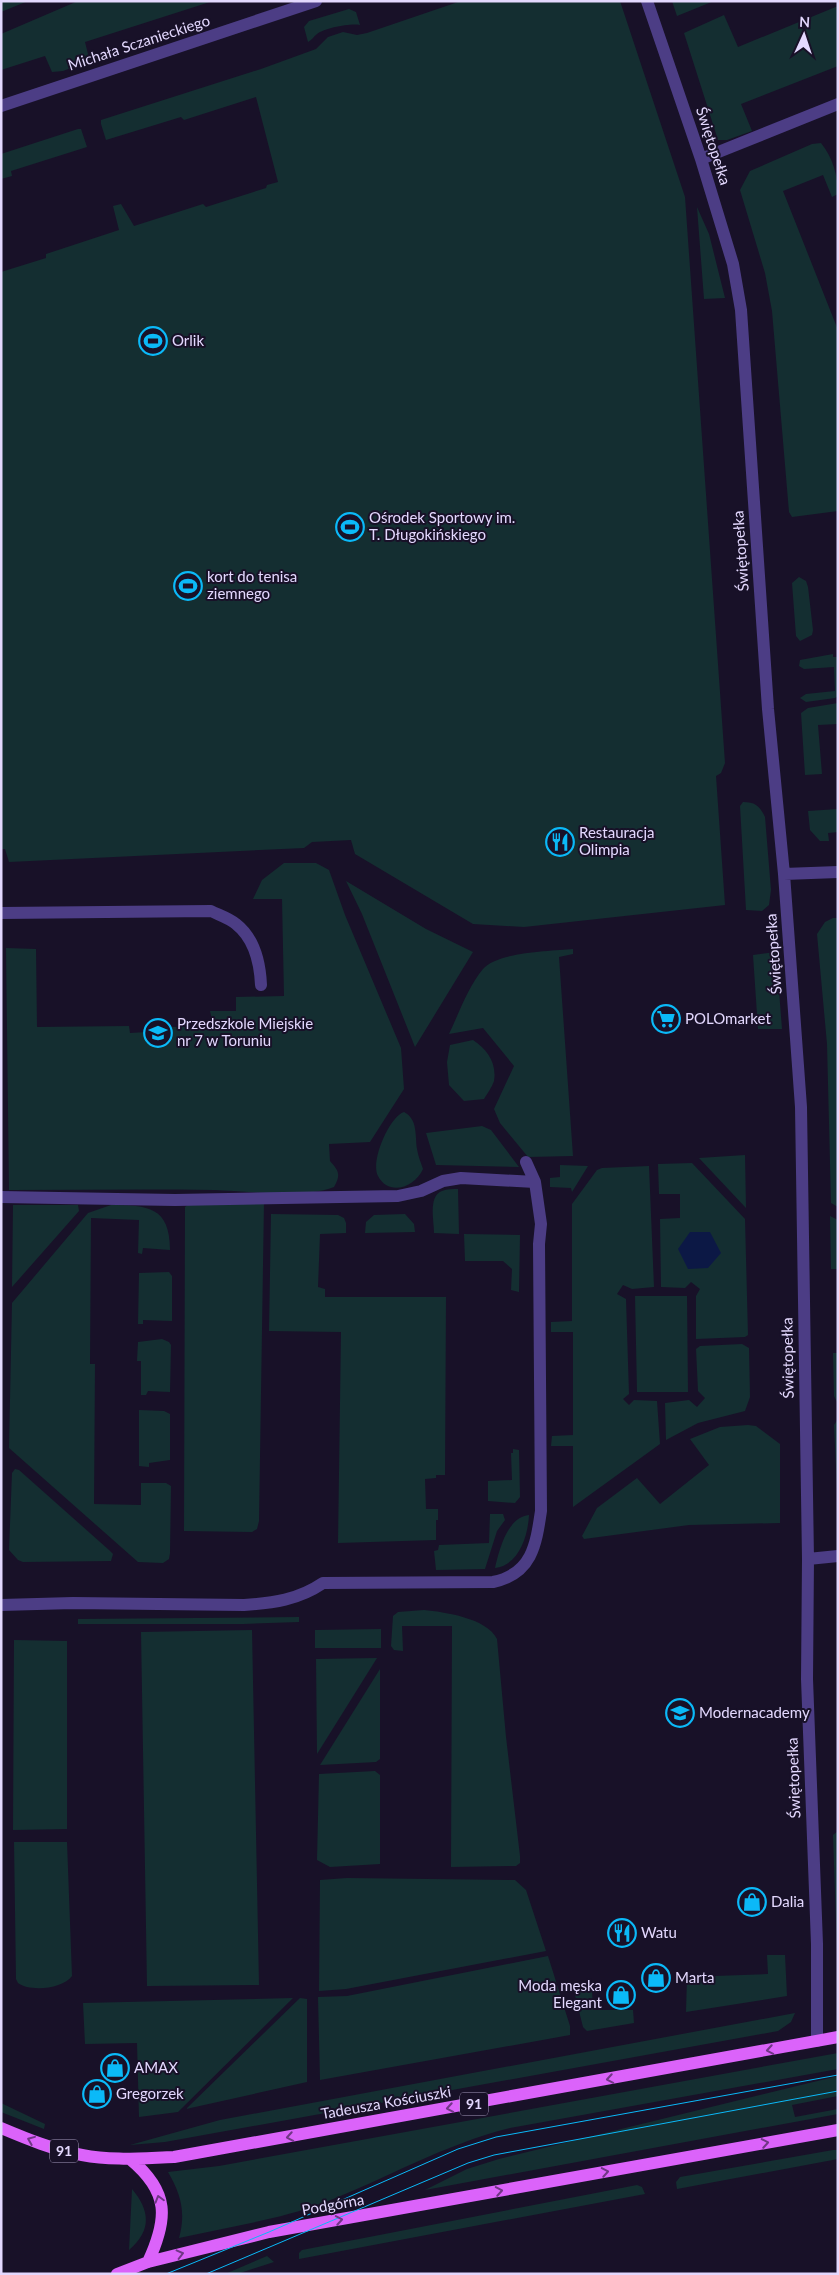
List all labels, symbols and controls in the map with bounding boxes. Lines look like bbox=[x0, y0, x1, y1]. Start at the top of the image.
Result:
north arrow bbox=[779, 10, 829, 60]
street label: Michała Sczanieckiego bbox=[65, 11, 212, 74]
text: N bbox=[799, 13, 811, 30]
street label: Świętopełka bbox=[693, 104, 735, 187]
sports icon: Orlik bbox=[138, 326, 168, 356]
place label: Orlik bbox=[172, 331, 204, 349]
place label: Ośrodek Sportowy im. T. Długokińskiego bbox=[369, 508, 515, 543]
street label: Świętopełka bbox=[728, 510, 752, 592]
sports icon: Ośrodek Sportowy im. T. Długokińskiego bbox=[335, 512, 365, 542]
place label: kort do tenisa ziemnego bbox=[207, 567, 297, 602]
sports icon: kort do tenisa ziemnego bbox=[173, 571, 203, 601]
place label: Restauracja Olimpia bbox=[579, 823, 655, 858]
restaurant icon: Restauracja Olimpia bbox=[545, 827, 575, 857]
street label: Świętopełka bbox=[761, 913, 785, 995]
supermarket icon: POLOmarket bbox=[651, 1004, 681, 1034]
place label: POLOmarket bbox=[685, 1009, 771, 1027]
place label: Przedszkole Miejskie nr 7 w Toruniu bbox=[177, 1014, 313, 1049]
school or university icon: Przedszkole Miejskie nr 7 w Toruniu bbox=[143, 1018, 173, 1048]
street label: Świętopełka bbox=[777, 1317, 797, 1399]
school or university icon: Modernacademy bbox=[665, 1698, 695, 1728]
place label: Modernacademy bbox=[699, 1703, 810, 1721]
street label: Świętopełka bbox=[783, 1737, 803, 1819]
shop icon: Dalia bbox=[737, 1887, 767, 1917]
place label: Dalia bbox=[771, 1892, 804, 1910]
restaurant icon: Watu bbox=[607, 1918, 637, 1948]
place label: Watu bbox=[641, 1923, 677, 1941]
shop icon: Marta bbox=[641, 1963, 671, 1993]
place label: Marta bbox=[675, 1968, 714, 1986]
place label: Moda męska Elegant bbox=[518, 1976, 603, 2011]
shop icon: Moda męska Elegant bbox=[606, 1980, 636, 2010]
one-way arrow bbox=[765, 2044, 774, 2054]
shop icon: AMAX bbox=[100, 2053, 130, 2083]
place label: AMAX bbox=[134, 2058, 178, 2076]
one-way arrow bbox=[605, 2073, 614, 2083]
shop icon: Gregorzek bbox=[82, 2079, 112, 2109]
street label: Tadeusza Kościuszki bbox=[319, 2082, 452, 2122]
place label: Gregorzek bbox=[116, 2084, 184, 2102]
road number: 91 bbox=[460, 2092, 488, 2116]
one-way arrow bbox=[445, 2103, 454, 2113]
one-way arrow bbox=[286, 2132, 294, 2142]
one-way arrow bbox=[27, 2136, 36, 2146]
one-way arrow bbox=[760, 2139, 769, 2149]
road number: 91 bbox=[50, 2140, 78, 2162]
one-way arrow bbox=[600, 2168, 609, 2178]
one-way arrow bbox=[495, 2187, 503, 2197]
street label: Podgórna bbox=[300, 2190, 365, 2218]
one-way arrow bbox=[154, 2196, 164, 2204]
one-way arrow bbox=[335, 2216, 344, 2226]
one-way arrow bbox=[176, 2249, 185, 2260]

